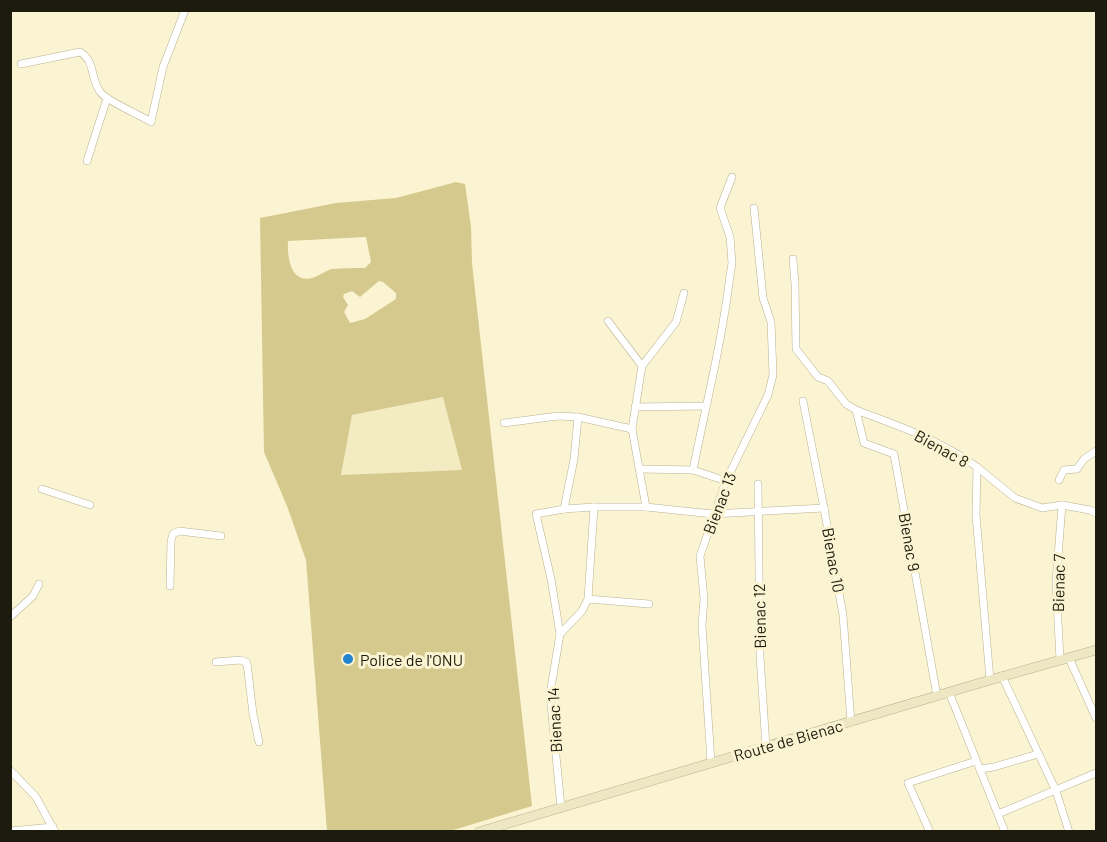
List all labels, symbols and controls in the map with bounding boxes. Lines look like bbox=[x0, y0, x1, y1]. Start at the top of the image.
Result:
street label: Bienac 8 bbox=[911, 425, 973, 471]
street label: Bienac 13 bbox=[699, 469, 739, 537]
street label: Bienac 9 bbox=[895, 511, 925, 573]
street label: Bienac 10 bbox=[819, 526, 849, 594]
street label: Bienac 7 bbox=[1048, 553, 1068, 612]
street label: Bienac 12 bbox=[749, 583, 769, 649]
place label: Police de l'ONU bbox=[360, 650, 463, 669]
marker: Police de l'ONU bbox=[341, 652, 355, 666]
street label: Bienac 14 bbox=[543, 687, 565, 753]
street label: Route de Bienac bbox=[731, 715, 845, 765]

